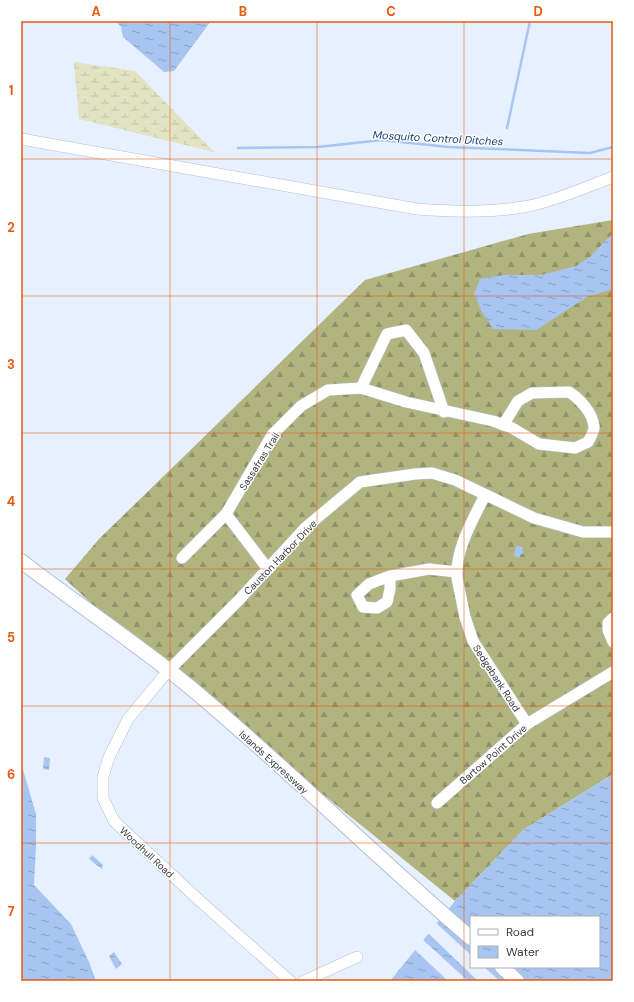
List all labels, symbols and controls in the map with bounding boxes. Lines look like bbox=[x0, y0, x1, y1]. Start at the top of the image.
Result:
text: A bbox=[91, 3, 101, 20]
text: B bbox=[239, 3, 247, 20]
text: C bbox=[386, 3, 396, 20]
text: D bbox=[533, 3, 543, 20]
text: 1 bbox=[9, 82, 13, 99]
water label: Mosquito Control Ditches bbox=[372, 128, 504, 148]
text: 2 bbox=[7, 219, 15, 236]
text: 3 bbox=[7, 356, 15, 373]
street label: Sassafras Trail bbox=[236, 430, 282, 493]
text: 4 bbox=[7, 493, 15, 510]
street label: Causton Harbor Drive bbox=[241, 517, 320, 598]
text: 5 bbox=[7, 629, 15, 646]
street label: Sedgebank Road bbox=[470, 642, 523, 714]
street label: Bartow Point Drive bbox=[457, 721, 530, 787]
street label: Islands Expressway bbox=[236, 728, 311, 797]
text: 6 bbox=[7, 766, 15, 783]
street label: Woodhull Road bbox=[117, 824, 176, 881]
text: 7 bbox=[8, 903, 15, 920]
legend bbox=[470, 916, 600, 968]
text: Road bbox=[506, 924, 534, 940]
text: Water bbox=[506, 944, 540, 960]

